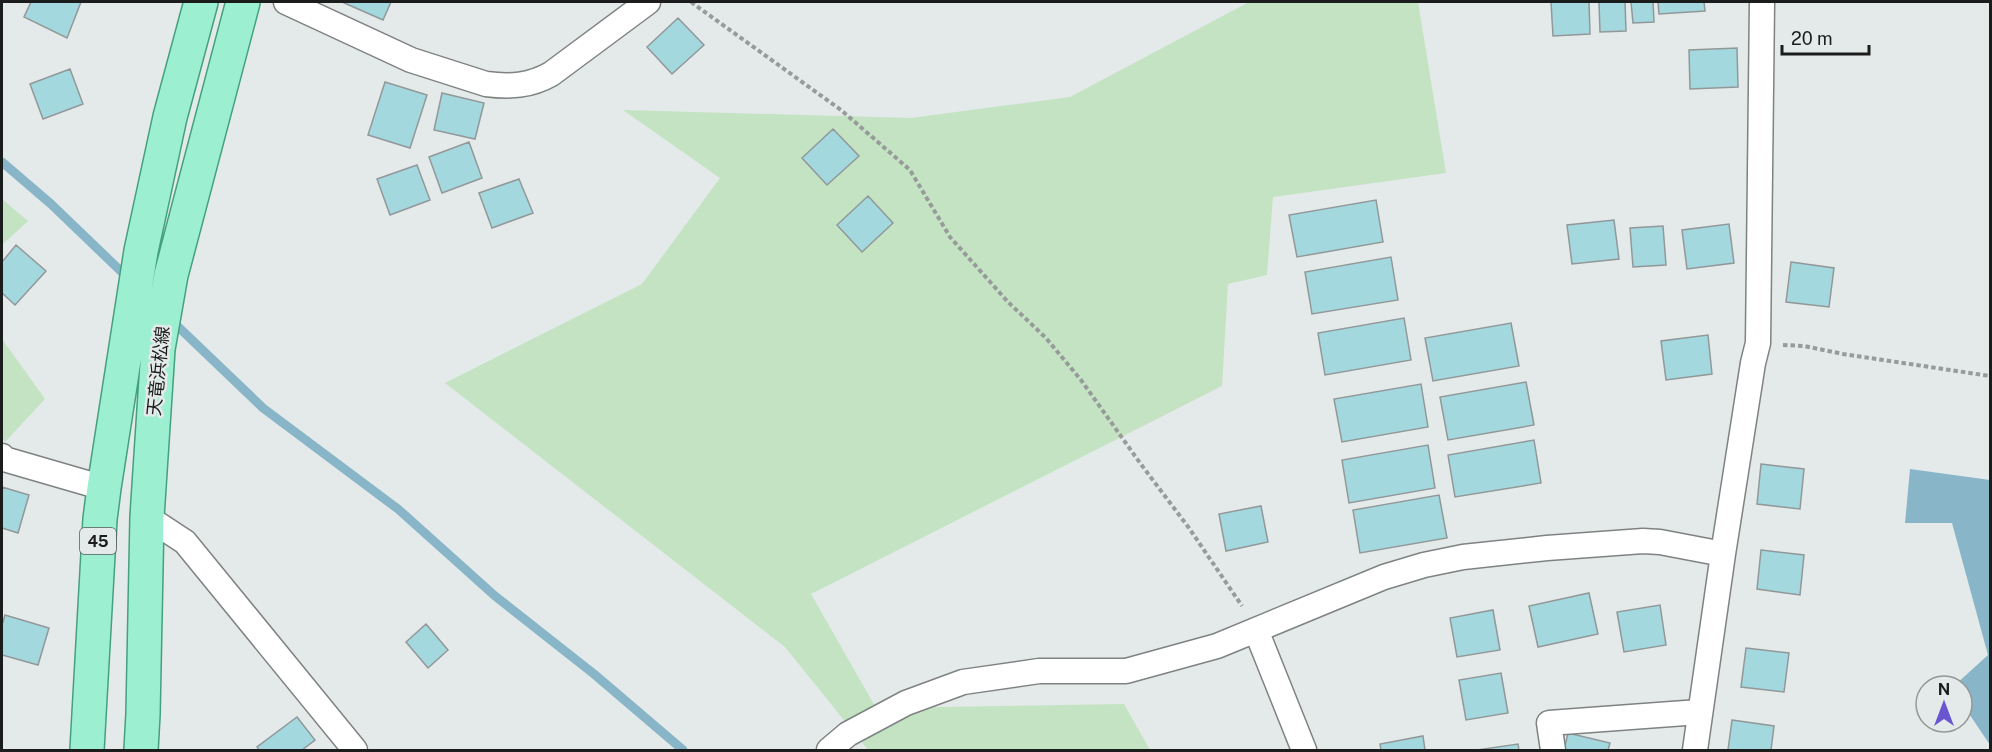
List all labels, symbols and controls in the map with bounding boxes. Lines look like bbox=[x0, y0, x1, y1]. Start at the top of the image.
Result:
scale bar bbox=[1782, 18, 1869, 56]
text: 20 m bbox=[1791, 28, 1833, 49]
street label: 天竜浜松線 bbox=[143, 325, 173, 417]
road number: 45 bbox=[80, 528, 116, 554]
north arrow bbox=[1914, 674, 1974, 734]
text: N bbox=[1938, 680, 1950, 699]

